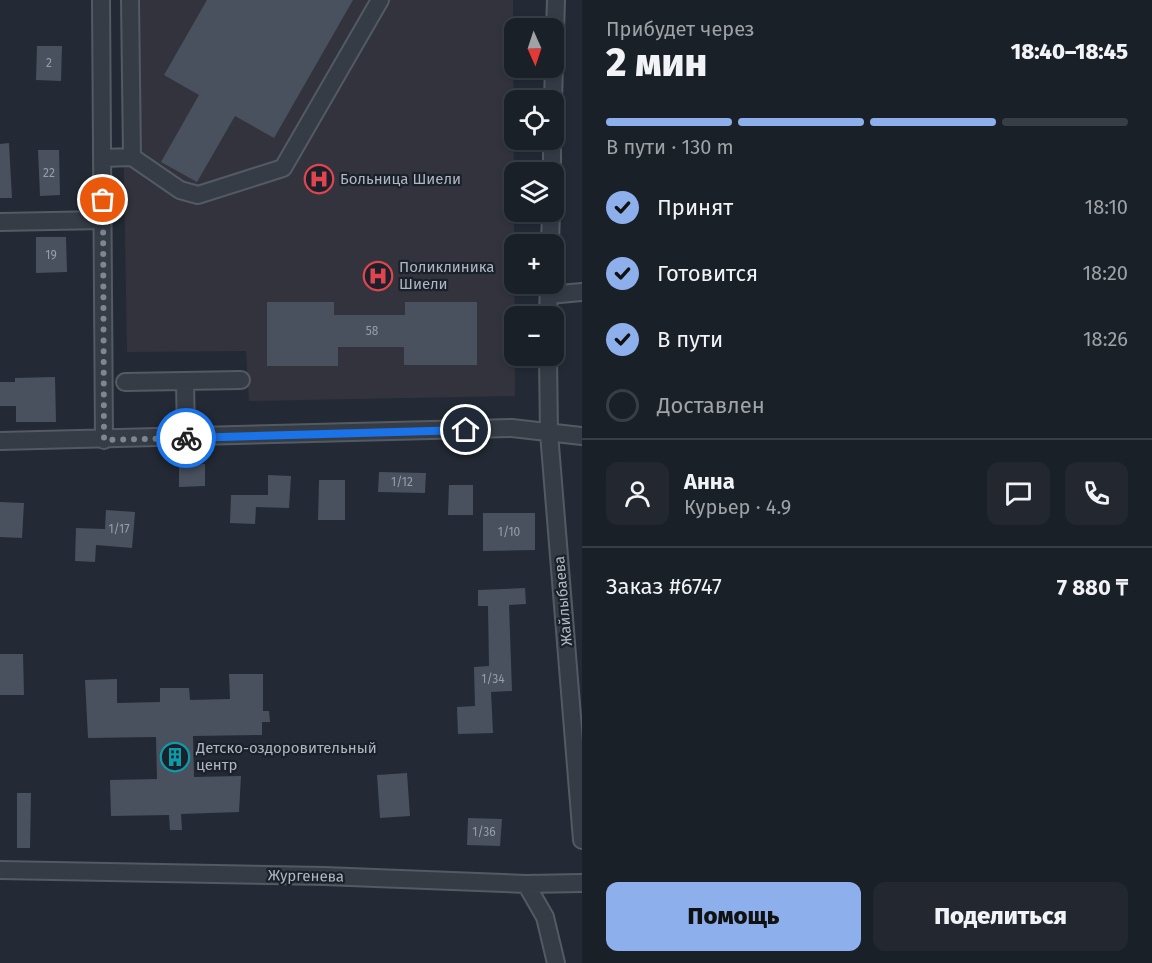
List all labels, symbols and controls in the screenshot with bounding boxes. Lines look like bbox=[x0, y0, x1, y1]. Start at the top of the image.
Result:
text: Прибудет через bbox=[606, 17, 755, 41]
north arrow bbox=[504, 18, 564, 78]
map controls bbox=[504, 18, 564, 366]
text: 18:40–18:45 bbox=[1011, 38, 1128, 65]
text: 2 мин bbox=[606, 40, 707, 86]
house number: 2 bbox=[46, 56, 52, 70]
button: locate bbox=[504, 90, 564, 150]
text: В пути · 130 m bbox=[606, 135, 734, 159]
button: layers bbox=[504, 162, 564, 222]
hospital icon: Больница Шиели bbox=[303, 163, 335, 195]
house number: 22 bbox=[43, 166, 55, 180]
place label: Больница Шиели bbox=[340, 170, 461, 188]
pin bbox=[77, 174, 128, 225]
icon: bag bbox=[86, 183, 119, 216]
icon: check bbox=[606, 191, 639, 224]
text: Принят bbox=[657, 194, 733, 221]
text: 18:10 bbox=[1085, 195, 1128, 219]
button: + bbox=[504, 234, 564, 294]
house number: 19 bbox=[45, 248, 57, 262]
icon: check bbox=[606, 257, 639, 290]
place label: Поликлиника Шиели bbox=[399, 258, 494, 293]
hospital icon: Поликлиника Шиели bbox=[362, 260, 394, 292]
text: Готовится bbox=[657, 260, 758, 287]
text: 18:20 bbox=[1082, 261, 1128, 285]
button: − bbox=[504, 306, 564, 366]
icon: check bbox=[606, 323, 639, 356]
house number: 58 bbox=[366, 324, 379, 338]
text: В пути bbox=[657, 326, 723, 353]
text: 18:26 bbox=[1083, 327, 1128, 351]
text: Доставлен bbox=[657, 392, 765, 419]
pin bbox=[440, 404, 491, 455]
courier bbox=[156, 408, 216, 468]
icon: home bbox=[449, 413, 482, 446]
icon: bike bbox=[170, 422, 203, 455]
button: person bbox=[606, 462, 669, 525]
button: chat bbox=[987, 462, 1050, 525]
button: phone bbox=[1065, 462, 1128, 525]
text: Анна bbox=[684, 468, 735, 495]
house number: 1/12 bbox=[391, 475, 413, 489]
text: Курьер · 4.9 bbox=[684, 495, 791, 519]
house number: 1/17 bbox=[108, 522, 130, 536]
house number: 1/10 bbox=[498, 525, 521, 539]
street label: Жайлыбаева bbox=[550, 555, 576, 647]
text: Заказ #6747 bbox=[606, 573, 722, 600]
text: 7 880 ₸ bbox=[1057, 574, 1128, 601]
house number: 1/34 bbox=[481, 672, 505, 686]
place label: Детско-оздоровительный центр bbox=[195, 739, 377, 774]
building icon: Детско-оздоровительный центр bbox=[159, 741, 191, 773]
house number: 1/36 bbox=[472, 825, 496, 839]
street label: Жургенева bbox=[268, 866, 344, 886]
button: Помощь bbox=[606, 882, 861, 951]
button: Поделиться bbox=[873, 882, 1128, 951]

